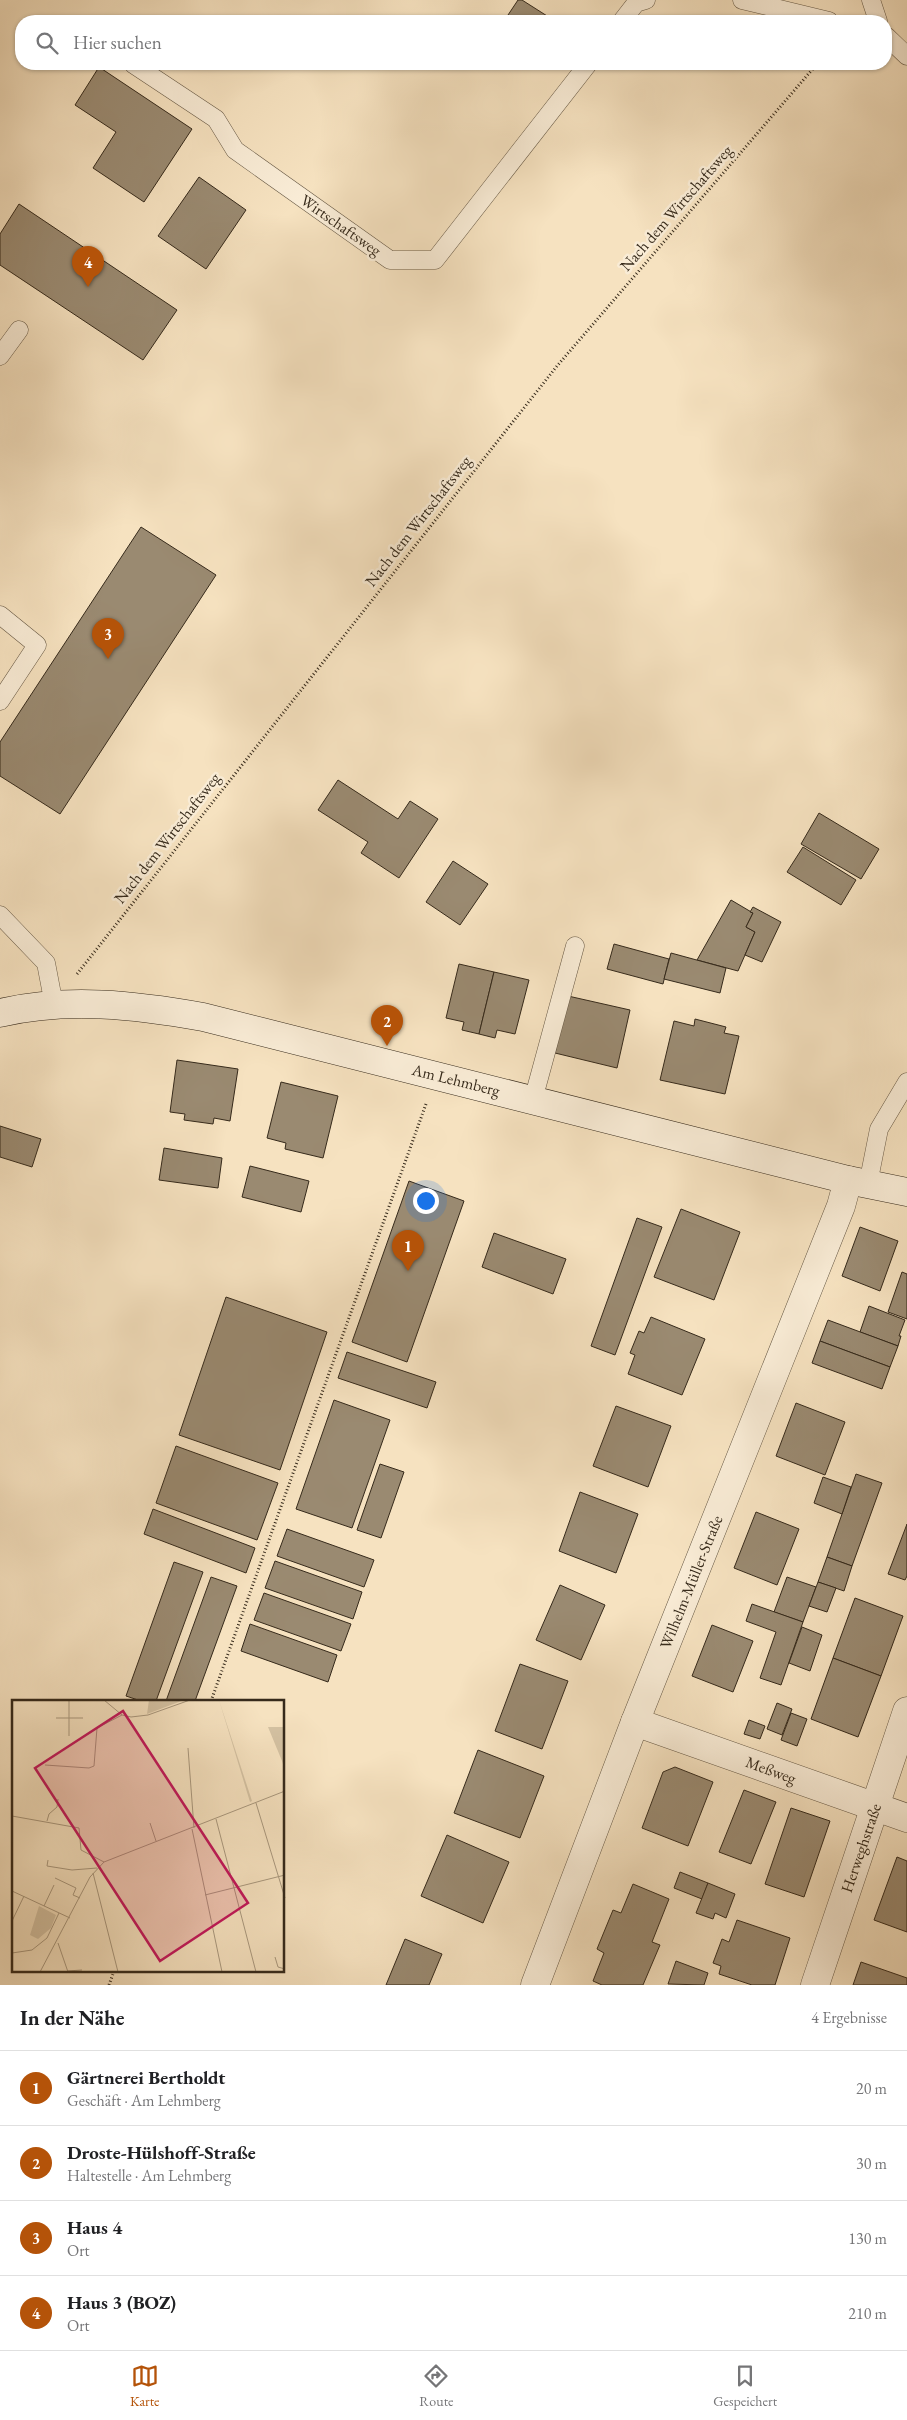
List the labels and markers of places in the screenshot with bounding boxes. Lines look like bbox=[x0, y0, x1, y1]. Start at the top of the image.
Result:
pin: 4 bbox=[72, 246, 104, 287]
pin: 3 bbox=[92, 618, 124, 659]
pin: 2 bbox=[371, 1005, 403, 1046]
pin: 1 bbox=[392, 1230, 424, 1271]

